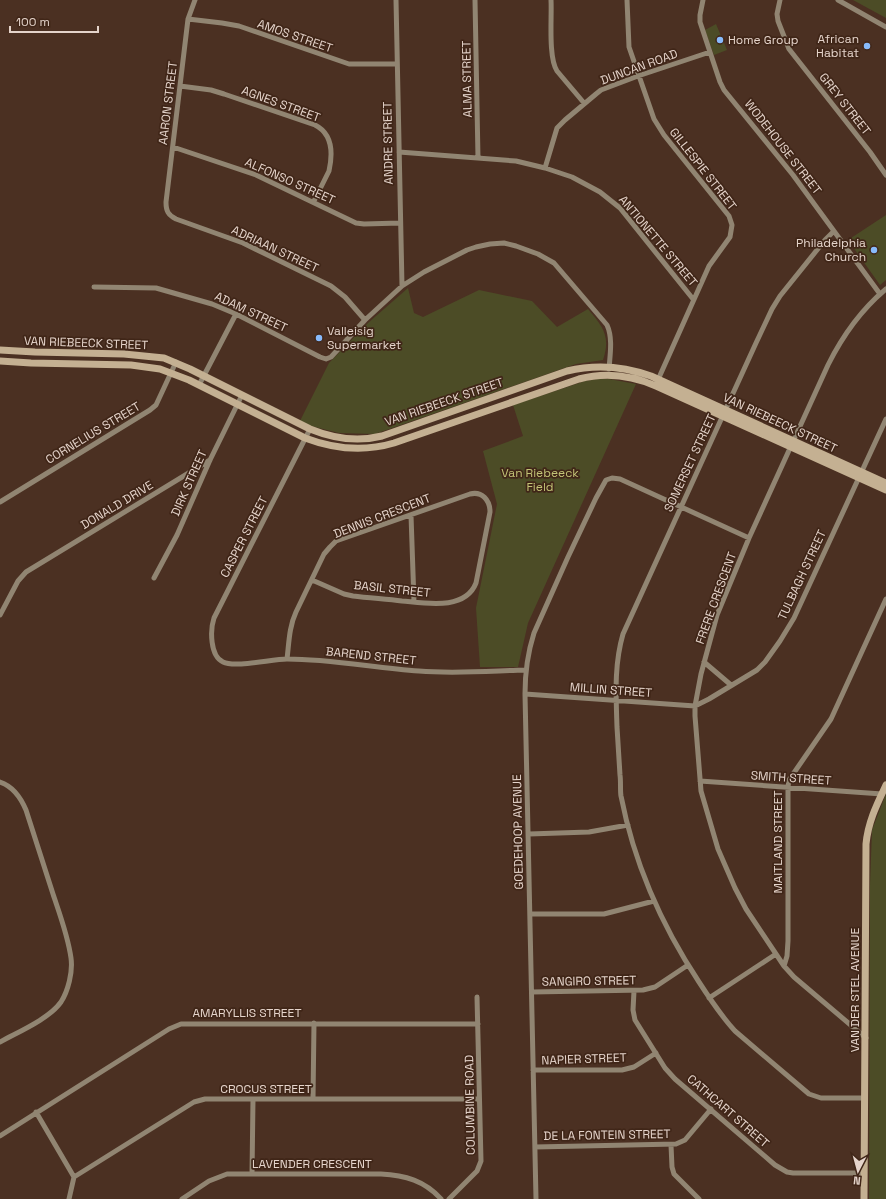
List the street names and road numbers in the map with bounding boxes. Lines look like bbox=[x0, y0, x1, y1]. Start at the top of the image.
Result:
street label: AMOS STREET bbox=[255, 16, 335, 56]
street label: ALMA STREET bbox=[458, 40, 476, 118]
street label: DUNCAN ROAD bbox=[598, 46, 680, 88]
street label: AARON STREET bbox=[155, 60, 181, 146]
street label: GREY STREET bbox=[816, 70, 874, 138]
street label: AGNES STREET bbox=[239, 82, 323, 126]
street label: WODEHOUSE STREET bbox=[741, 96, 825, 198]
street label: ANDRE STREET bbox=[379, 101, 397, 185]
street label: GILLESPIE STREET bbox=[666, 125, 740, 213]
street label: ALFONSO STREET bbox=[242, 154, 338, 208]
street label: ANTIONETTE STREET bbox=[615, 192, 701, 290]
street label: ADRIAAN STREET bbox=[229, 222, 321, 276]
street label: ADAM STREET bbox=[212, 288, 290, 336]
street label: VAN RIEBEECK STREET bbox=[24, 333, 148, 353]
street label: VAN RIEBEECK STREET bbox=[383, 374, 505, 430]
street label: VAN RIEBEECK STREET bbox=[720, 389, 840, 457]
street label: CORNELIUS STREET bbox=[43, 398, 143, 468]
street label: SOMERSET STREET bbox=[660, 411, 720, 515]
street label: DIRK STREET bbox=[167, 447, 211, 519]
street label: DONALD DRIVE bbox=[78, 477, 156, 533]
street label: DENNIS CRESCENT bbox=[331, 490, 433, 542]
street label: CASPER STREET bbox=[217, 494, 271, 580]
street label: TULBAGH STREET bbox=[774, 527, 830, 623]
street label: FRERE CRESCENT bbox=[692, 550, 740, 646]
street label: BASIL STREET bbox=[353, 577, 431, 601]
street label: BAREND STREET bbox=[325, 643, 417, 669]
street label: MILLIN STREET bbox=[569, 679, 653, 701]
street label: SMITH STREET bbox=[750, 767, 832, 789]
street label: GOEDEHOOP AVENUE bbox=[509, 774, 527, 890]
street label: MAITLAND STREET bbox=[770, 790, 786, 894]
street label: VAN DER STEL AVENUE bbox=[847, 927, 863, 1052]
street label: SANGIRO STREET bbox=[542, 972, 636, 990]
street label: AMARYLLIS STREET bbox=[193, 1005, 301, 1021]
street label: NAPIER STREET bbox=[541, 1050, 627, 1068]
street label: COLUMBINE ROAD bbox=[461, 1055, 479, 1155]
street label: CATHCART STREET bbox=[684, 1071, 772, 1151]
street label: CROCUS STREET bbox=[220, 1081, 312, 1097]
street label: DE LA FONTEIN STREET bbox=[543, 1126, 671, 1144]
street label: LAVENDER CRESCENT bbox=[252, 1156, 372, 1172]

